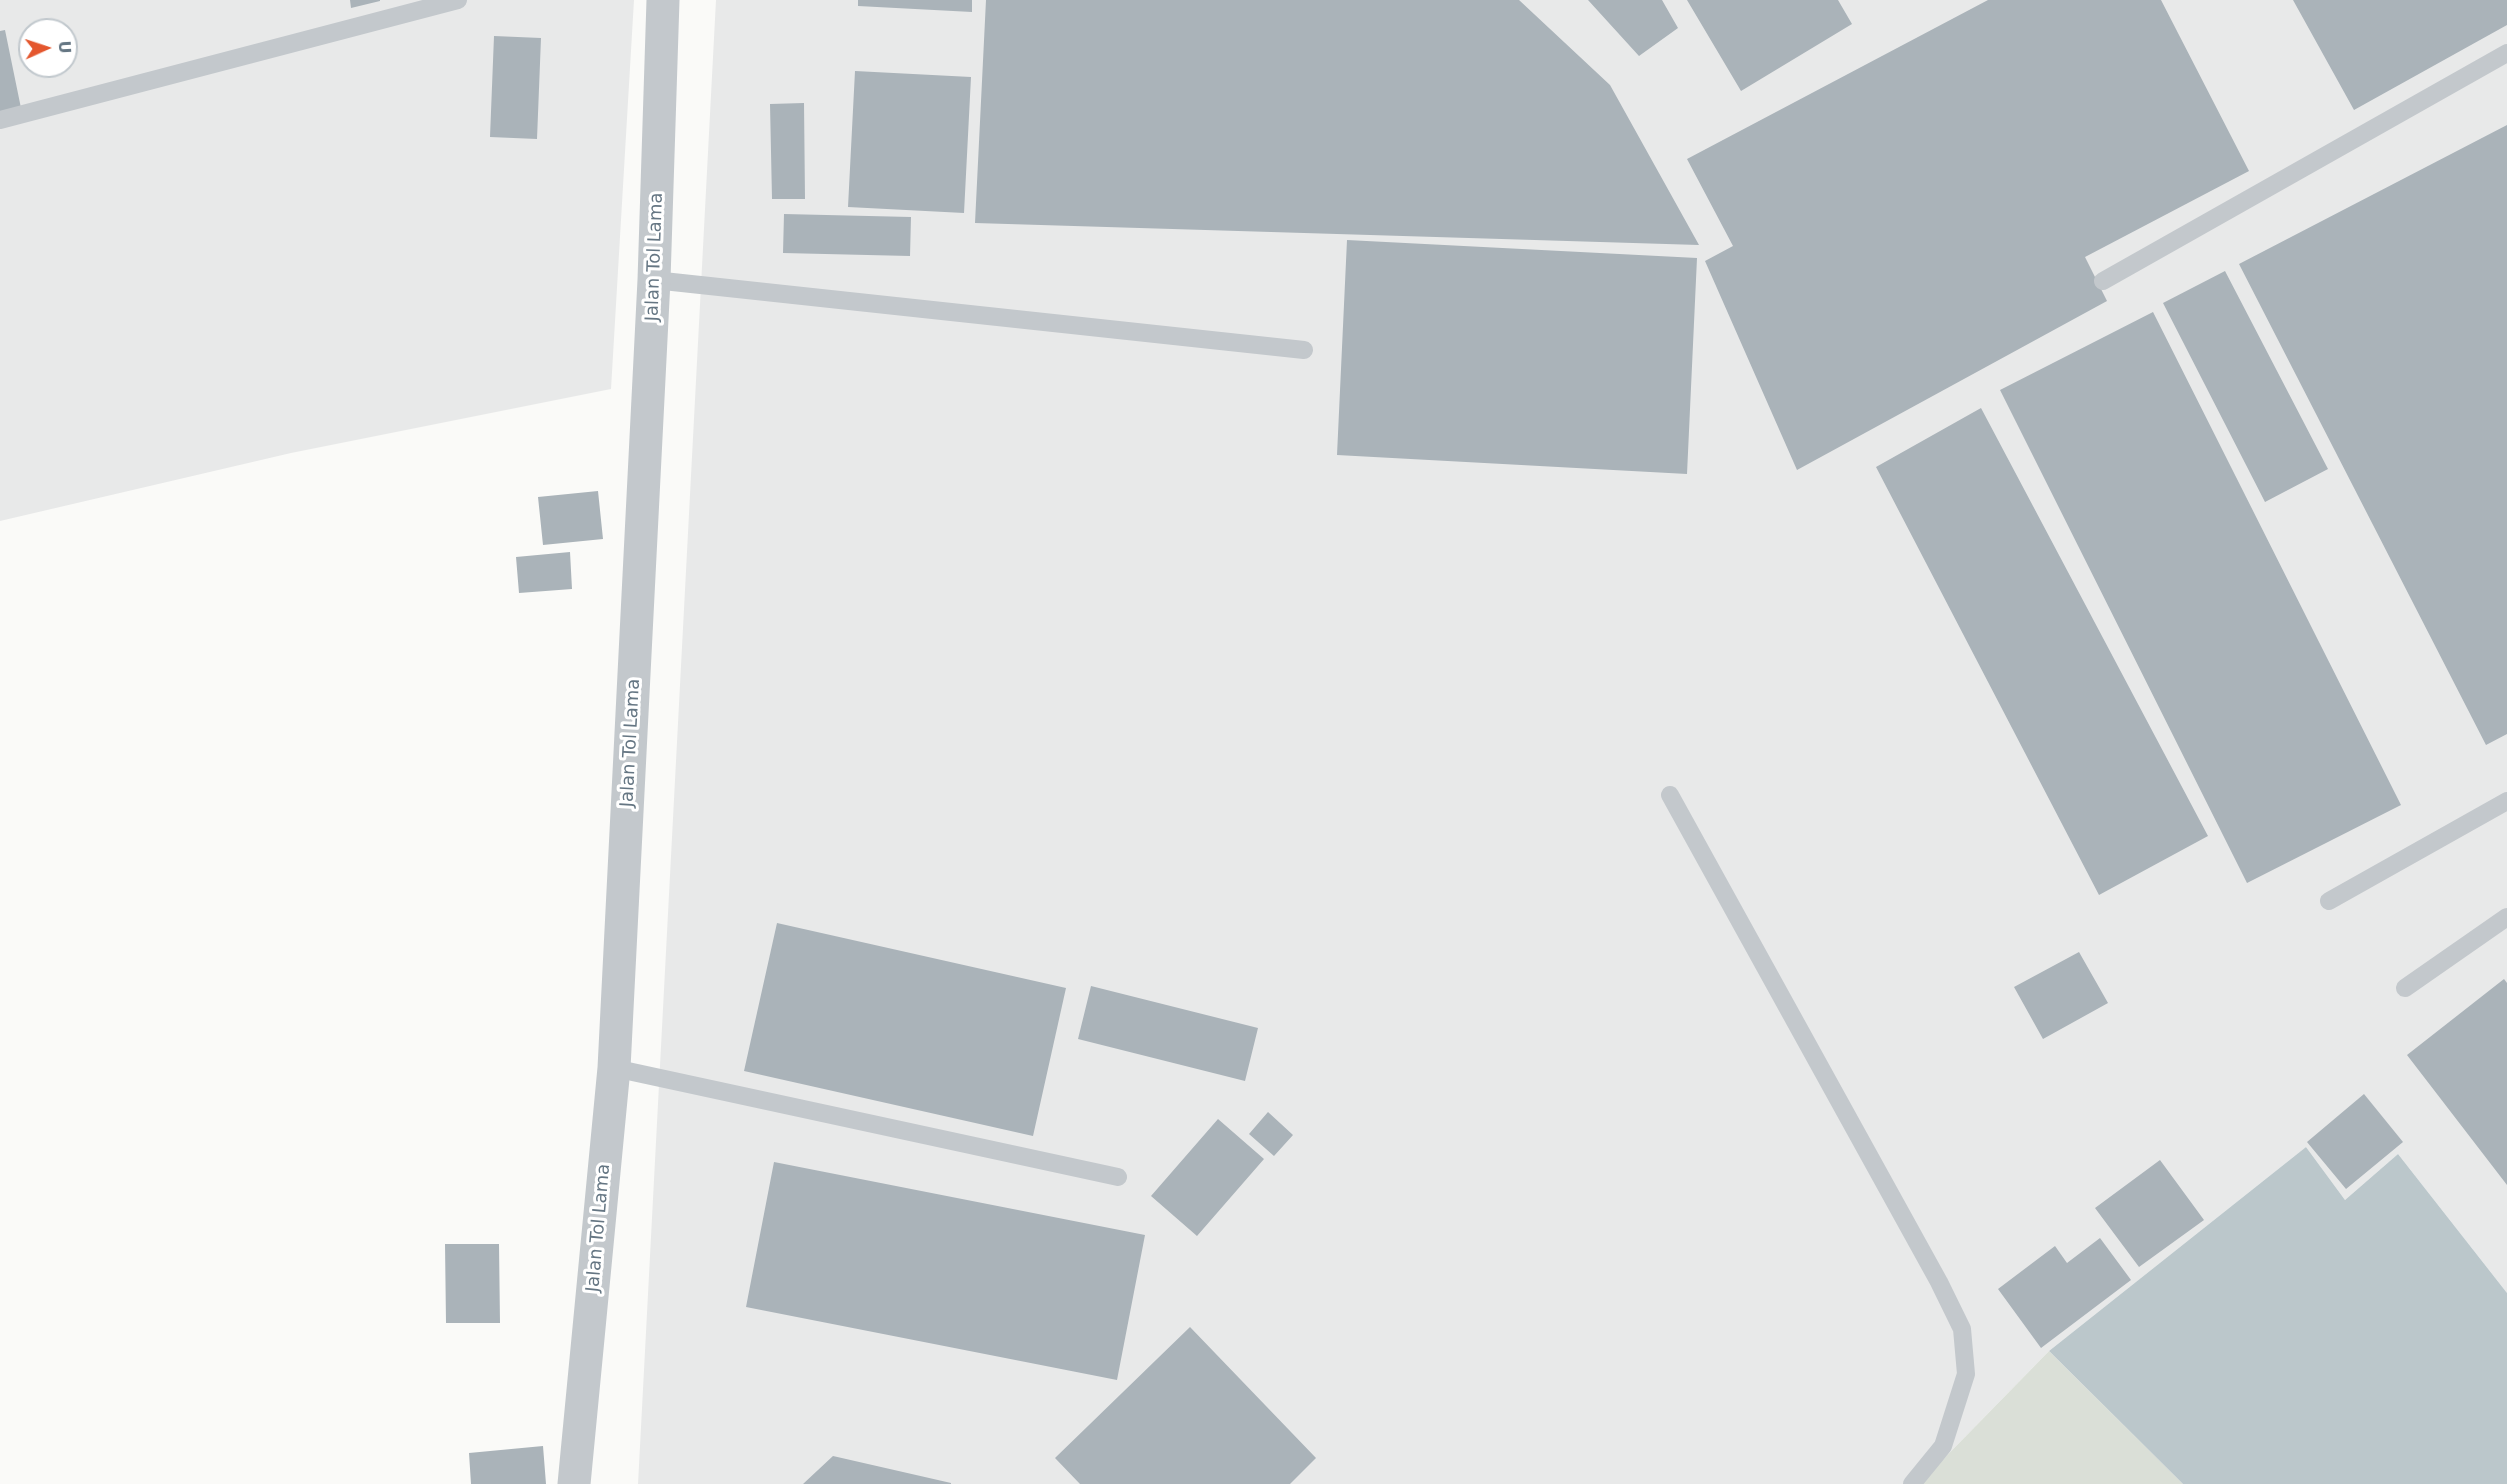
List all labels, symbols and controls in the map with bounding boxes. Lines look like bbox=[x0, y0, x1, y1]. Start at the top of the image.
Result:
north arrow bbox=[18, 18, 78, 78]
text: U bbox=[55, 40, 74, 54]
street label: Jalan Tol Lama bbox=[642, 192, 668, 322]
street label: Jalan Tol Lama bbox=[617, 678, 645, 808]
street label: Jalan Tol Lama bbox=[583, 1163, 615, 1293]

